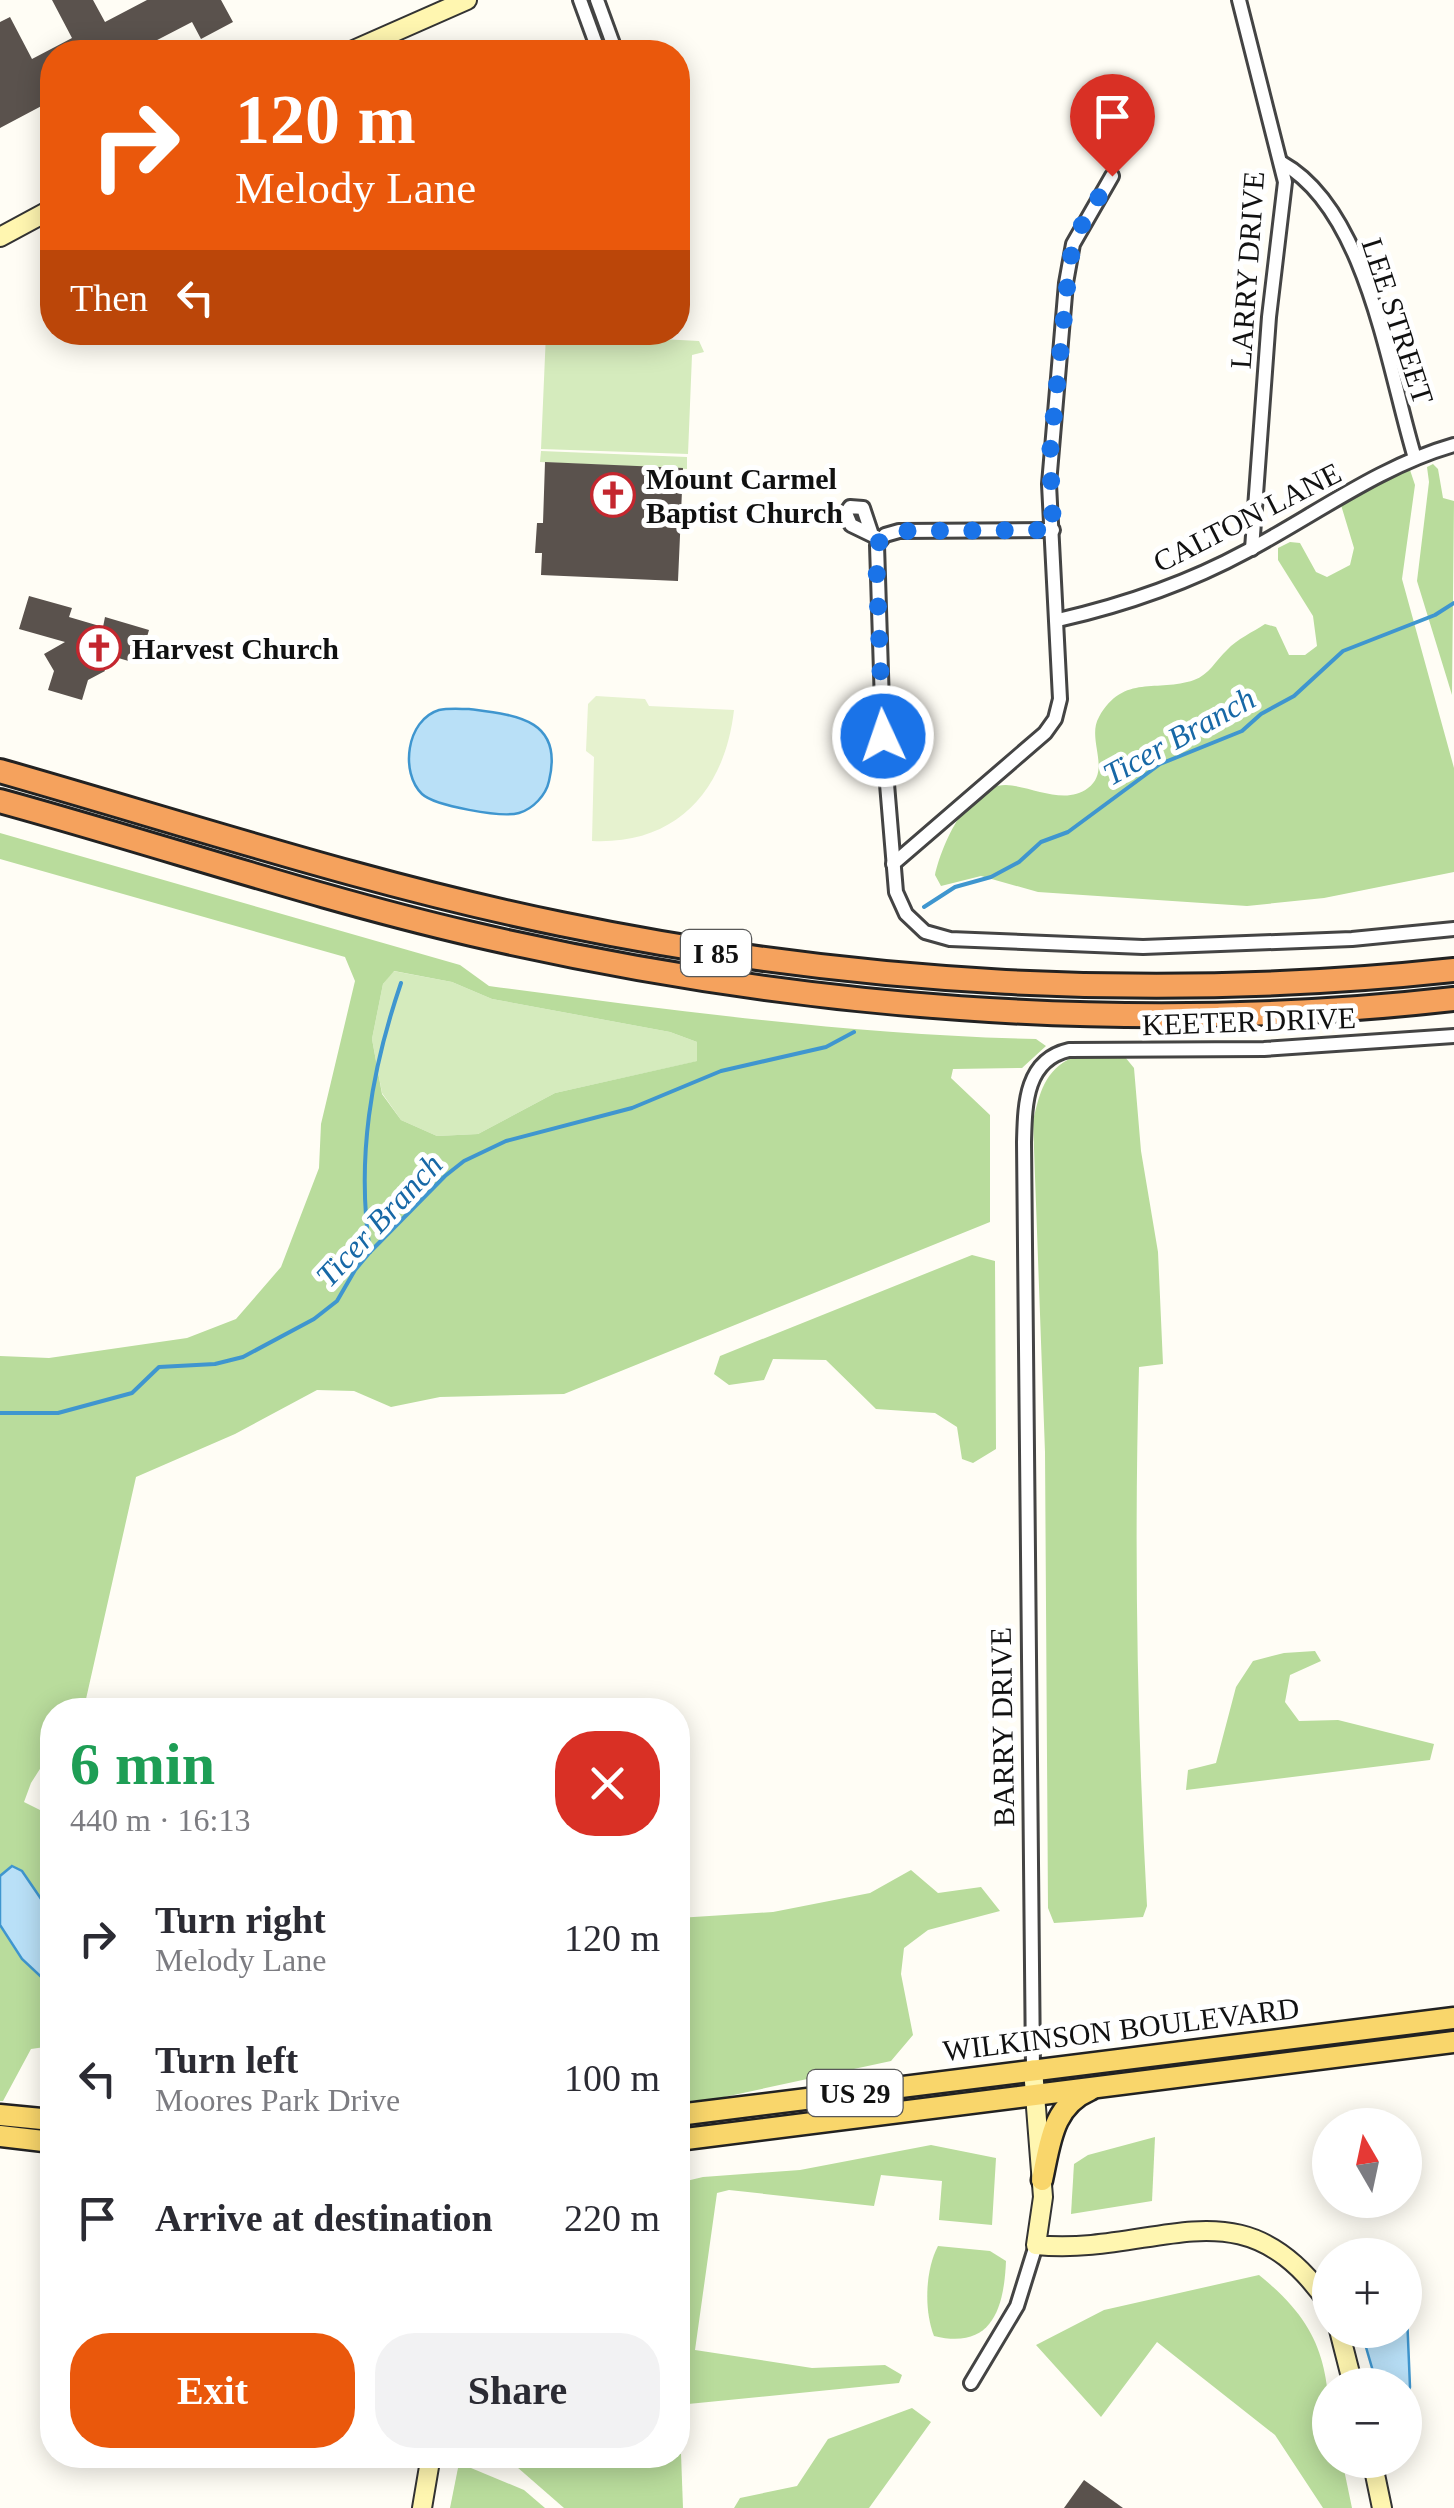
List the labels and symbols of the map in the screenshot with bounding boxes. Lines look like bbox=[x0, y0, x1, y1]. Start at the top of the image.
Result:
pin bbox=[1070, 74, 1155, 177]
street label: LARRY DRIVE bbox=[1224, 170, 1270, 370]
street label: LEE STREET bbox=[1356, 234, 1440, 408]
street label: CALTON LANE bbox=[1148, 456, 1346, 578]
place label: Mount Carmel Baptist Church bbox=[646, 462, 843, 529]
church icon: Mount Carmel Baptist Church bbox=[590, 472, 636, 518]
church icon: Harvest Church bbox=[76, 625, 122, 671]
place label: Harvest Church bbox=[132, 632, 339, 665]
water label: Ticer Branch bbox=[1097, 680, 1261, 792]
position arrow bbox=[831, 684, 935, 788]
road number: I 85 bbox=[681, 930, 751, 976]
street label: KEETER DRIVE bbox=[1141, 1001, 1357, 1041]
water label: Ticer Branch bbox=[309, 1146, 449, 1294]
street label: BARRY DRIVE bbox=[984, 1627, 1020, 1827]
street label: WILKINSON BOULEVARD bbox=[941, 1991, 1301, 2067]
road number: US 29 bbox=[808, 2070, 902, 2116]
north arrow bbox=[1312, 2108, 1422, 2218]

